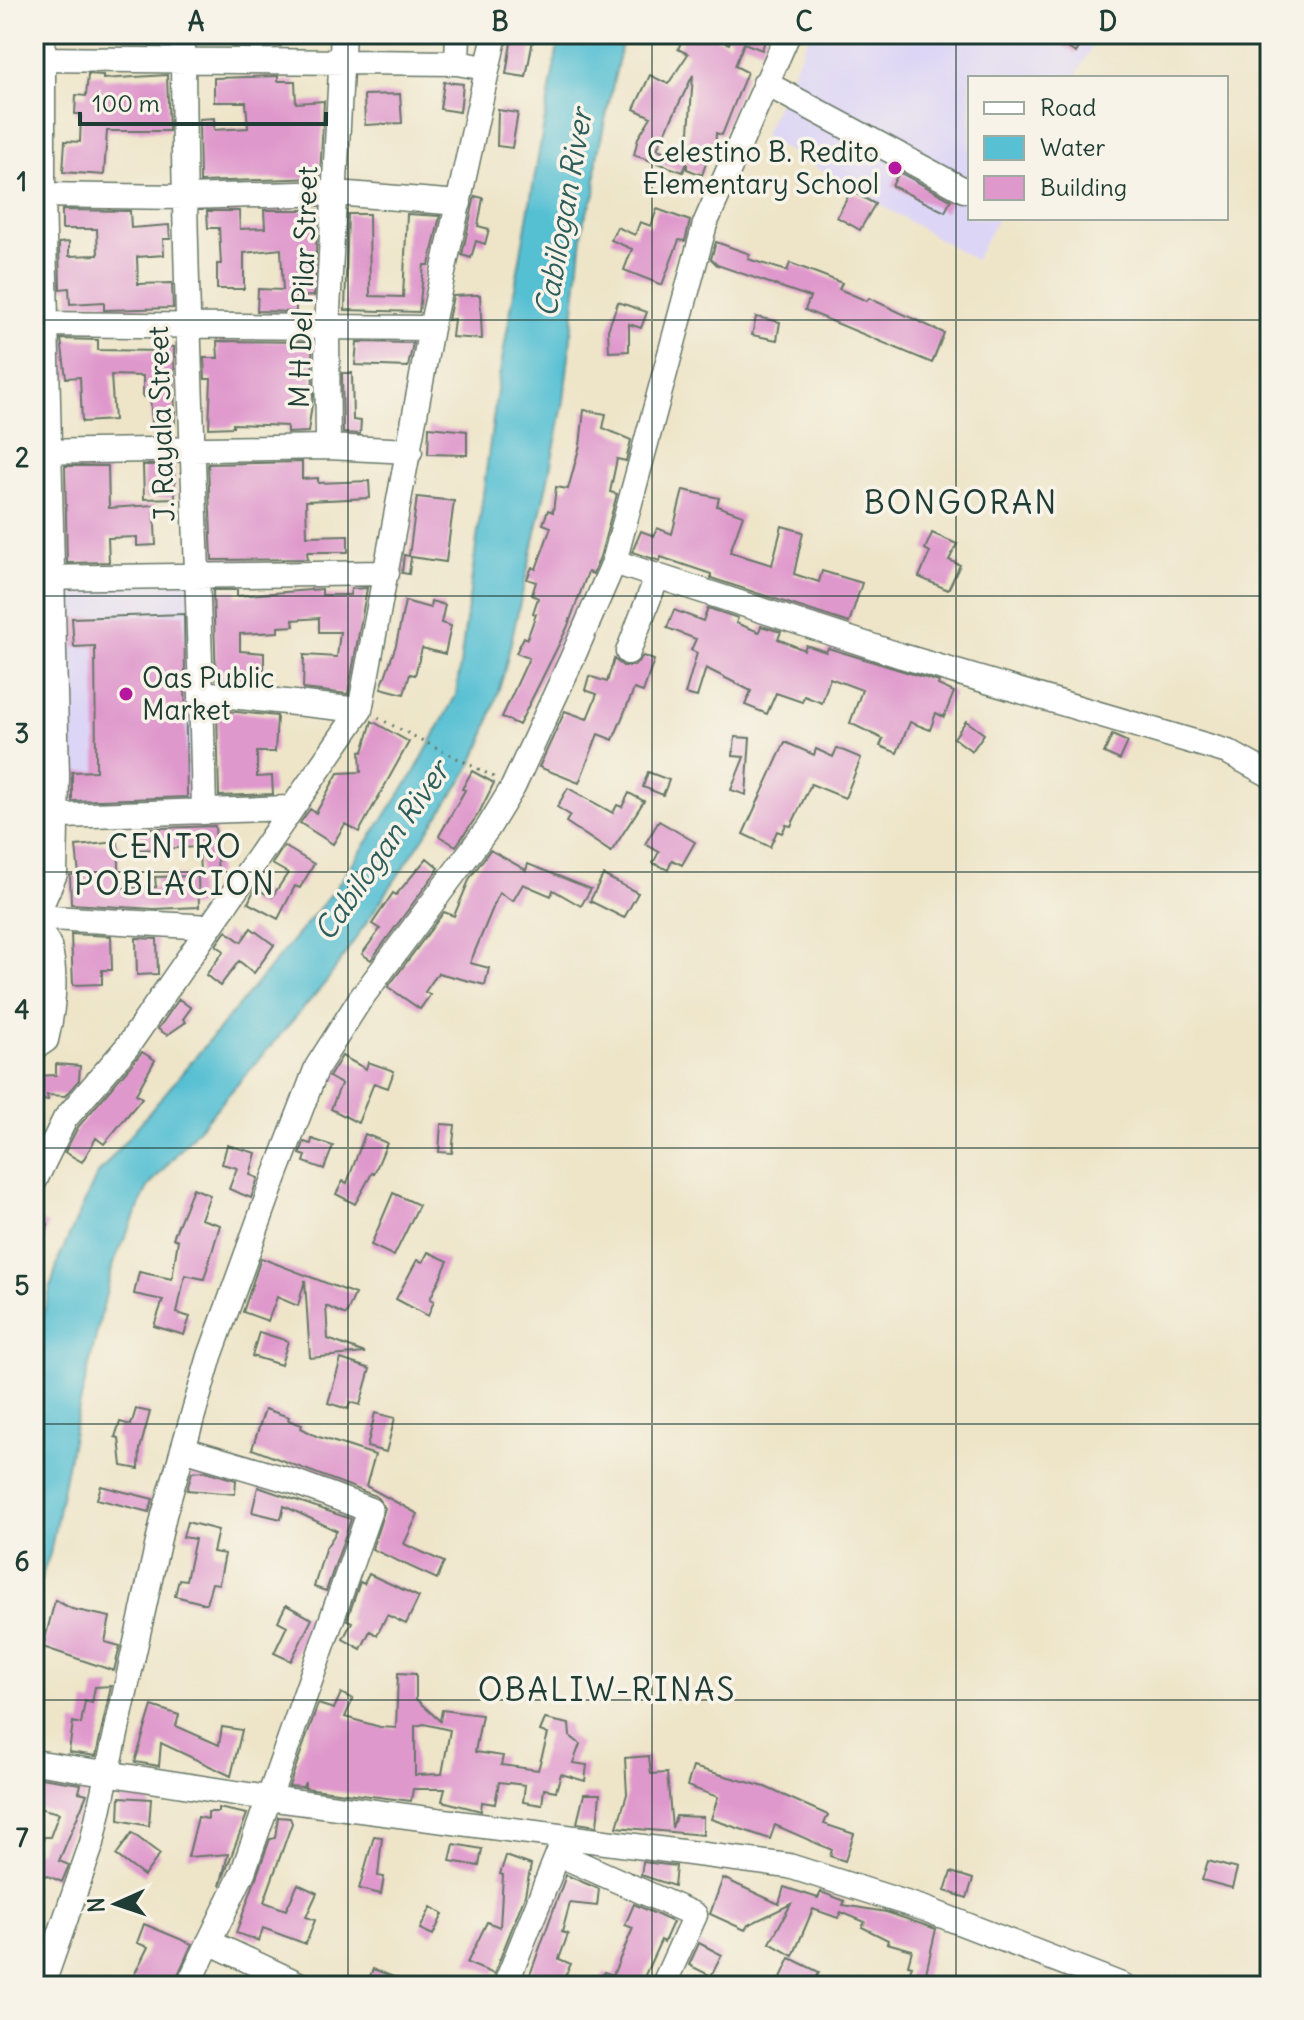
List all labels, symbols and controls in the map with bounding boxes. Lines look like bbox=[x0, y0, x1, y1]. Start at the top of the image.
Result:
text: A bbox=[188, 5, 205, 38]
text: B bbox=[491, 5, 509, 38]
text: C bbox=[795, 5, 813, 38]
text: D bbox=[1099, 5, 1117, 38]
scale bar bbox=[80, 76, 326, 126]
legend bbox=[968, 76, 1228, 220]
text: 100 m bbox=[92, 88, 160, 118]
text: Road bbox=[1040, 92, 1096, 122]
water label: Cabilogan River bbox=[526, 102, 601, 320]
text: Water bbox=[1040, 132, 1105, 162]
place label: Celestino B. Redito Elementary School bbox=[642, 134, 879, 202]
marker: Celestino B. Redito Elementary School bbox=[886, 159, 904, 177]
text: 1 bbox=[17, 165, 27, 198]
street label: M H Del Pilar Street bbox=[281, 165, 325, 409]
text: Building bbox=[1040, 172, 1127, 202]
street label: J. Rayala Street bbox=[140, 326, 182, 522]
text: 2 bbox=[15, 441, 29, 474]
district label: BONGORAN bbox=[864, 482, 1058, 523]
place label: Oas Public Market bbox=[142, 660, 275, 728]
marker: Oas Public Market bbox=[117, 685, 135, 703]
text: 3 bbox=[15, 717, 29, 750]
water label: Cabilogan River bbox=[305, 750, 459, 948]
district label: CENTRO POBLACION bbox=[74, 826, 276, 904]
text: 4 bbox=[14, 993, 30, 1026]
text: 5 bbox=[15, 1269, 30, 1302]
text: 6 bbox=[14, 1545, 30, 1578]
district label: OBALIW-RINAS bbox=[478, 1669, 736, 1710]
text: 7 bbox=[16, 1821, 29, 1854]
north arrow bbox=[76, 1864, 156, 1944]
text: N bbox=[82, 1897, 110, 1913]

